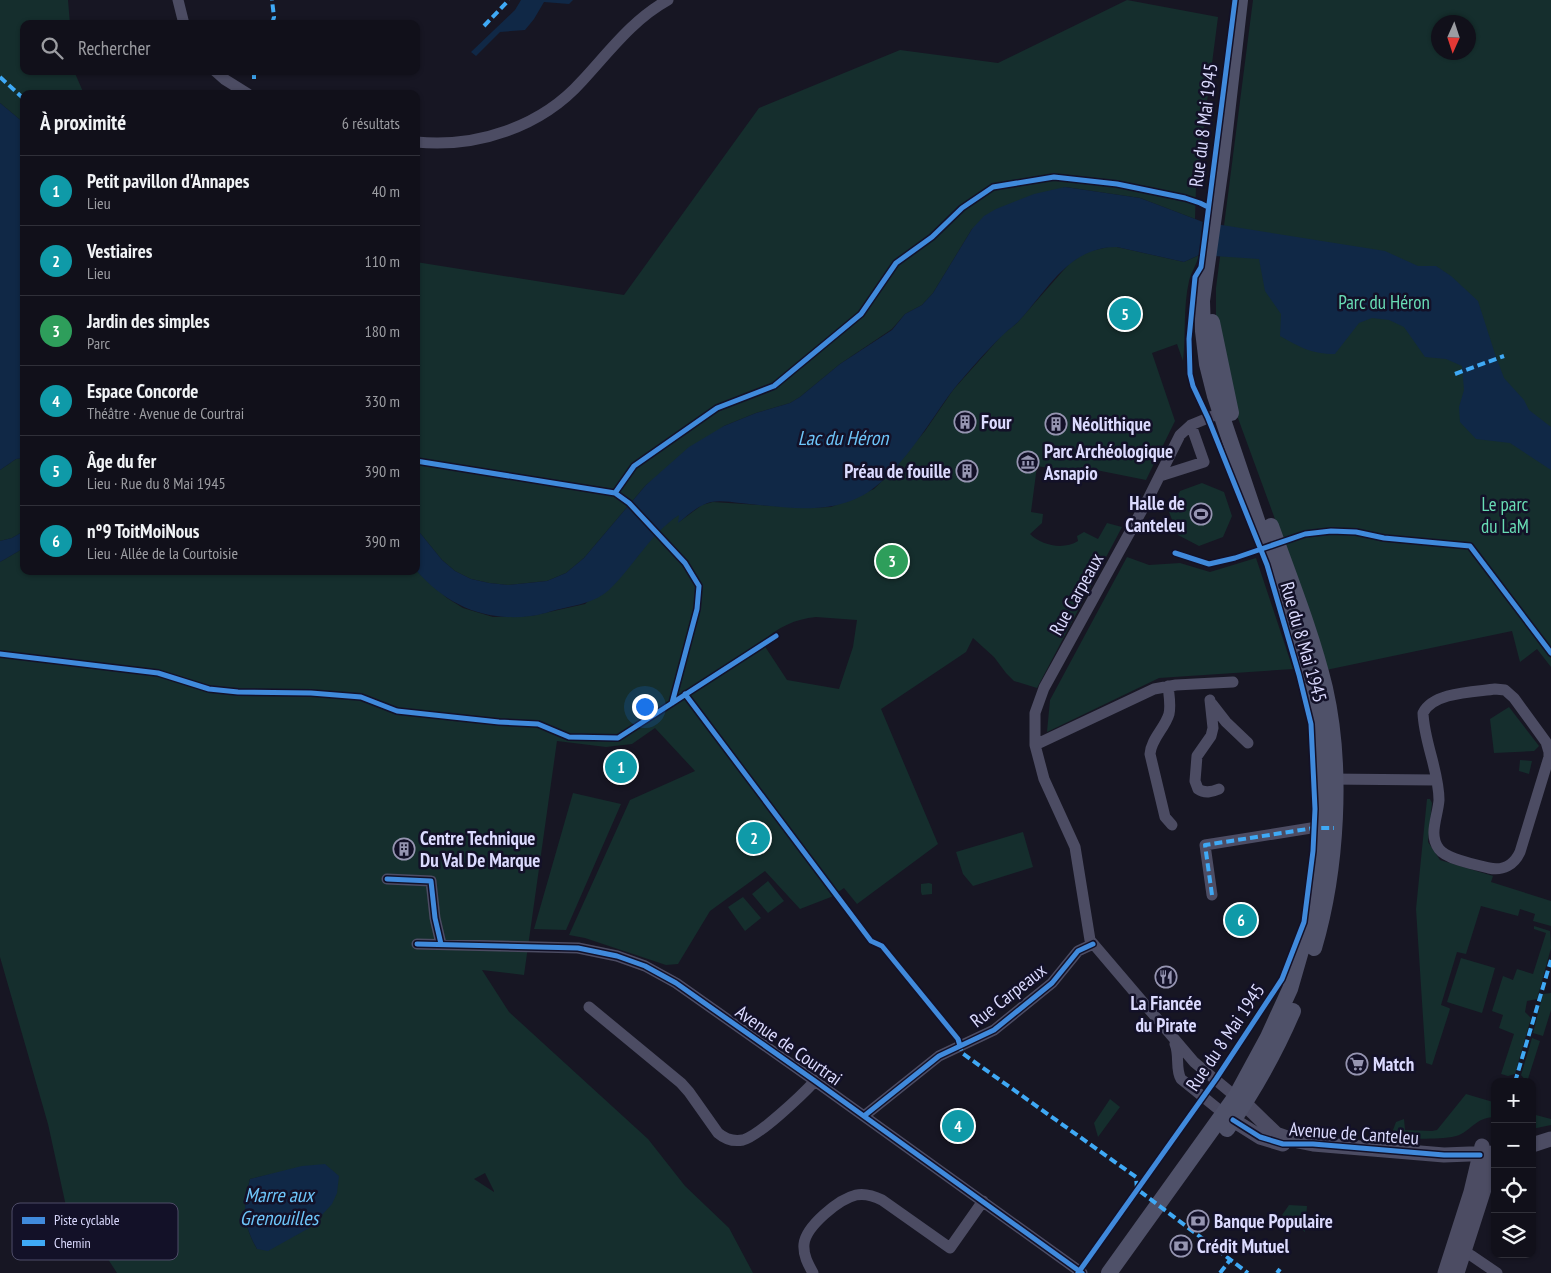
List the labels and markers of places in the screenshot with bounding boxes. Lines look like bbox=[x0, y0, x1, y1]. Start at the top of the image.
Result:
pin: 5 bbox=[1109, 295, 1141, 333]
building icon: Four bbox=[953, 410, 977, 434]
place label: Four bbox=[981, 410, 1012, 434]
building icon: Néolithique bbox=[1044, 412, 1068, 436]
place label: Néolithique bbox=[1072, 412, 1151, 436]
place label: Parc Archéologique Asnapio bbox=[1043, 439, 1173, 485]
museum icon: Parc Archéologique Asnapio bbox=[1016, 450, 1040, 474]
place label: Préau de fouille bbox=[844, 459, 951, 483]
building icon: Préau de fouille bbox=[955, 459, 979, 483]
place label: Halle de Canteleu bbox=[1125, 491, 1185, 537]
sports icon: Halle de Canteleu bbox=[1189, 502, 1213, 526]
pin: 3 bbox=[876, 542, 908, 580]
pin: 1 bbox=[605, 748, 637, 786]
pin: 2 bbox=[738, 819, 770, 857]
place label: Centre Technique Du Val De Marque bbox=[420, 826, 540, 872]
building icon: Centre Technique Du Val De Marque bbox=[392, 837, 416, 861]
pin: 6 bbox=[1225, 901, 1257, 939]
restaurant icon: La Fiancée du Pirate bbox=[1154, 965, 1178, 989]
place label: La Fiancée du Pirate bbox=[1130, 991, 1202, 1037]
supermarket icon: Match bbox=[1345, 1052, 1369, 1076]
place label: Match bbox=[1373, 1052, 1414, 1076]
pin: 4 bbox=[942, 1107, 974, 1145]
bank icon: Banque Populaire bbox=[1186, 1209, 1210, 1233]
place label: Banque Populaire bbox=[1214, 1209, 1333, 1233]
bank icon: Crédit Mutuel bbox=[1169, 1234, 1193, 1258]
place label: Crédit Mutuel bbox=[1197, 1234, 1290, 1258]

